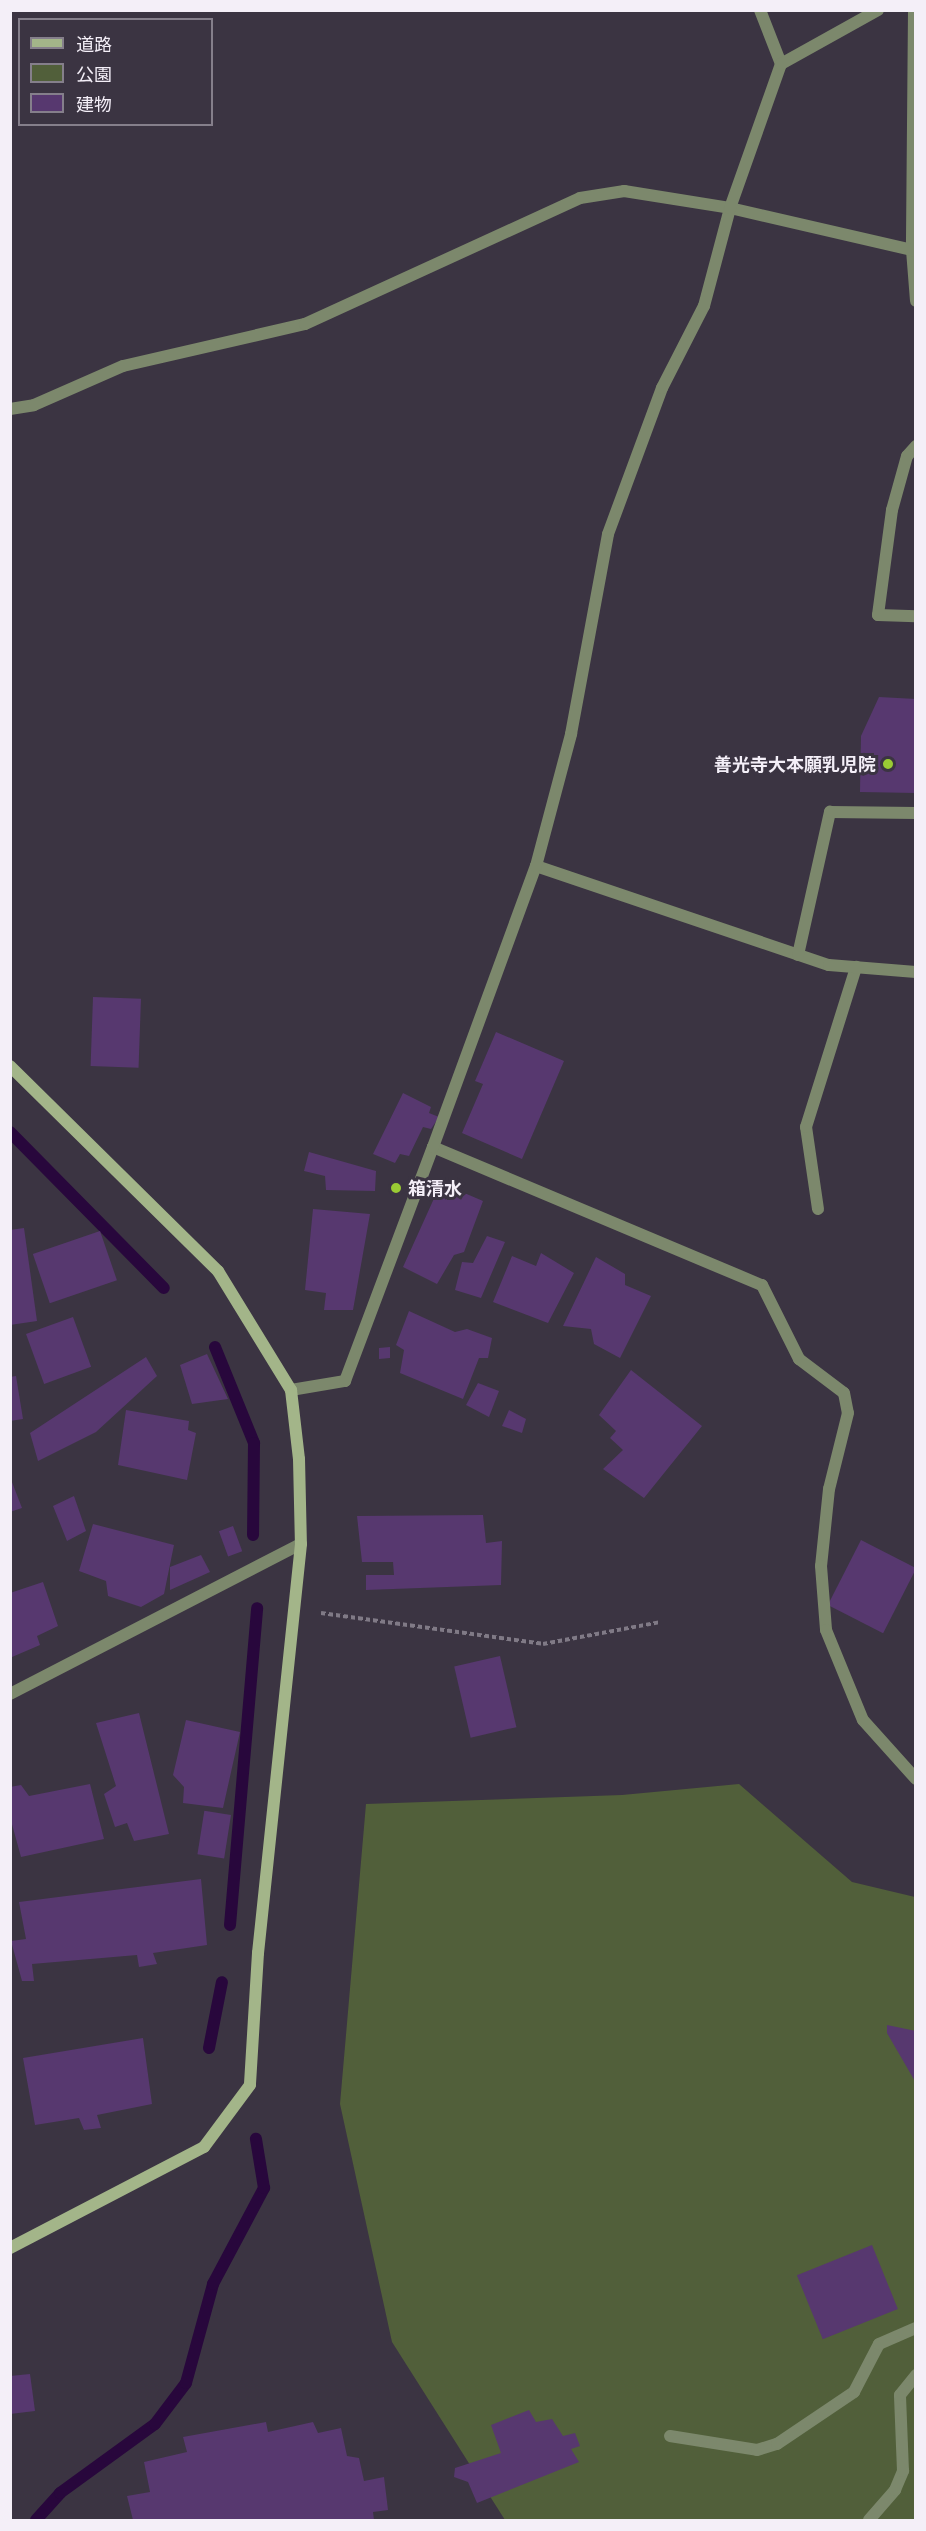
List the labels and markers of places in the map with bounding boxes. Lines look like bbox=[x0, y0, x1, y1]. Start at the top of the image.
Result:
place label: 善光寺大本願乳児院 bbox=[714, 753, 876, 775]
marker: 善光寺大本願乳児院 bbox=[881, 757, 895, 771]
place label: 箱清水 bbox=[408, 1177, 462, 1199]
marker: 箱清水 bbox=[389, 1181, 403, 1195]

